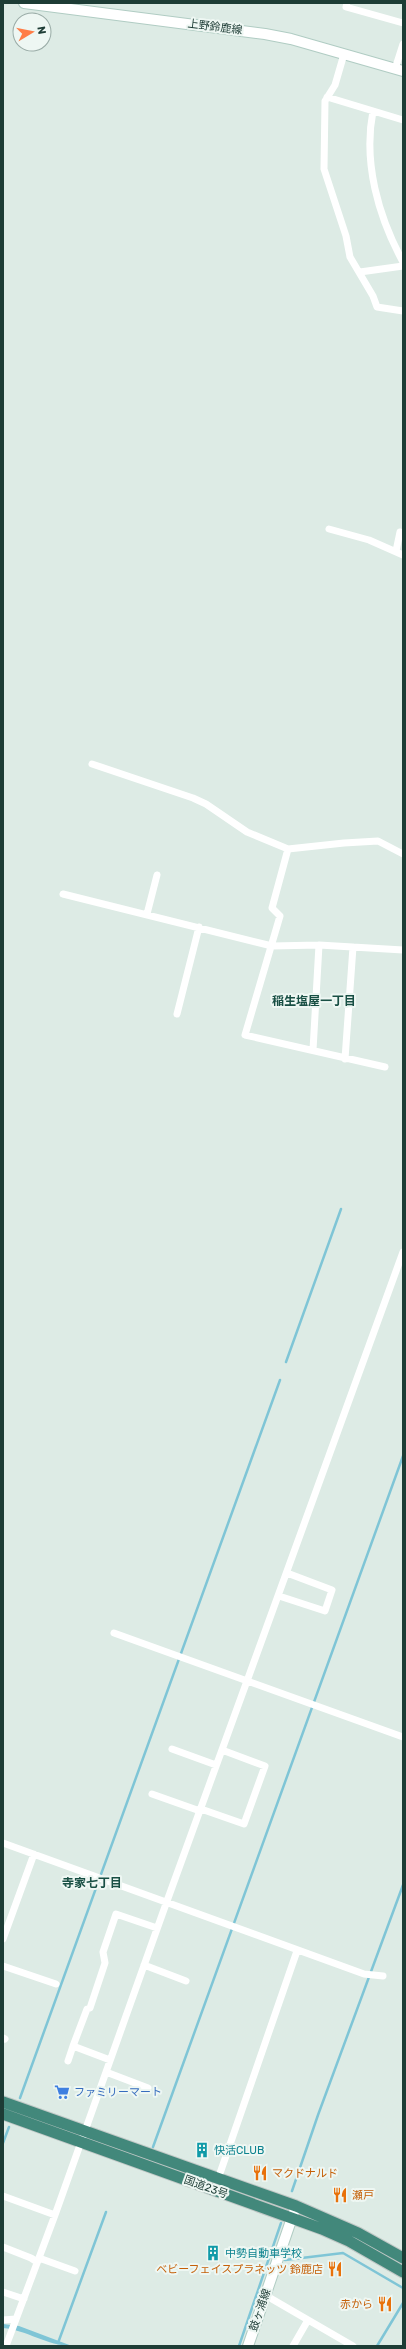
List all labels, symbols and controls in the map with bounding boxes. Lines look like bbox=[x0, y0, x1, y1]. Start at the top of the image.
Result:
north arrow bbox=[12, 12, 52, 52]
street label: 上野鈴鹿線 bbox=[187, 17, 243, 37]
text: N bbox=[34, 25, 48, 35]
district label: 稲生塩屋一丁目 bbox=[272, 994, 356, 1008]
district label: 寺家七丁目 bbox=[62, 1876, 122, 1890]
supermarket icon: ファミリーマート bbox=[53, 2083, 71, 2101]
place label: ファミリーマート bbox=[74, 2086, 162, 2099]
building icon: 快活CLUB bbox=[193, 2141, 211, 2159]
place label: 快活CLUB bbox=[214, 2144, 264, 2157]
restaurant icon: マクドナルド bbox=[251, 2164, 269, 2182]
place label: マクドナルド bbox=[272, 2167, 338, 2180]
street label: 国道23号 bbox=[182, 2173, 230, 2201]
restaurant icon: 瀬戸 bbox=[331, 2186, 349, 2204]
place label: 瀬戸 bbox=[352, 2189, 374, 2202]
building icon: 中勢自動車学校 bbox=[204, 2244, 222, 2262]
place label: 中勢自動車学校 bbox=[225, 2247, 302, 2260]
restaurant icon: ベビーフェイスプラネッツ 鈴鹿店 bbox=[326, 2260, 344, 2278]
place label: ベビーフェイスプラネッツ 鈴鹿店 bbox=[156, 2263, 323, 2276]
street label: 鼓ヶ浦線 bbox=[247, 2287, 273, 2333]
restaurant icon: 赤から bbox=[376, 2295, 394, 2313]
place label: 赤から bbox=[340, 2298, 373, 2311]

